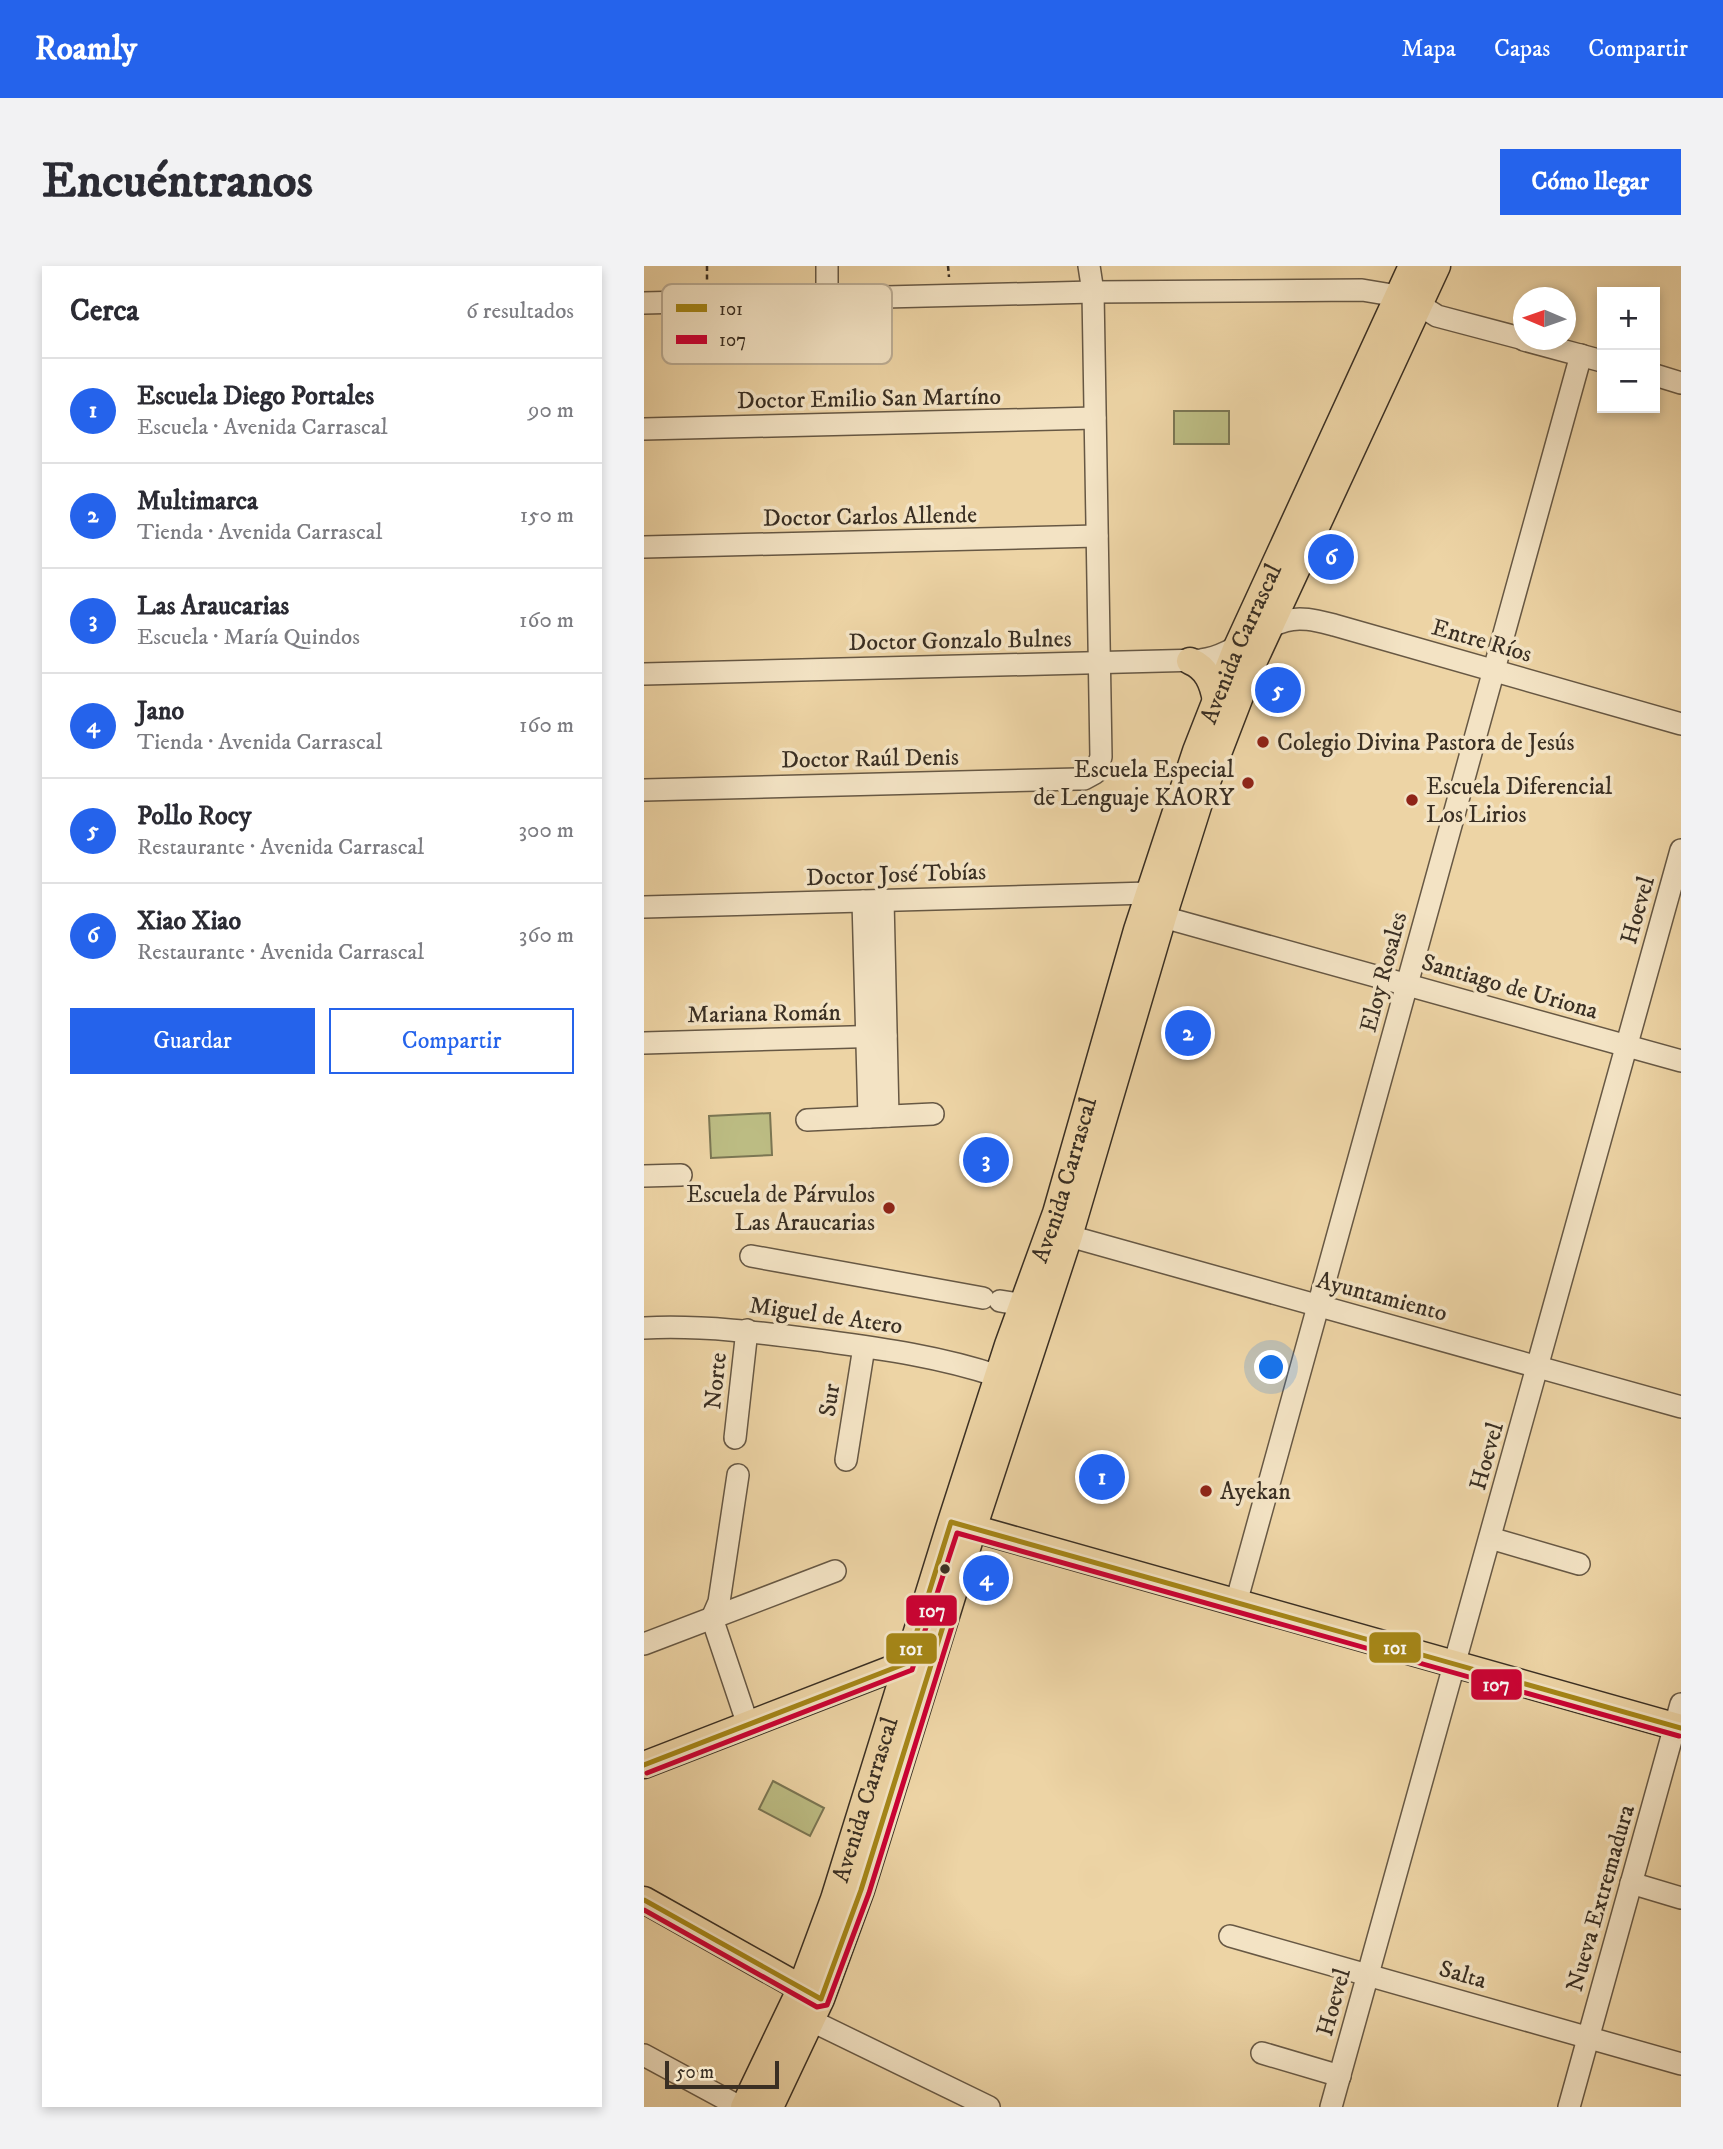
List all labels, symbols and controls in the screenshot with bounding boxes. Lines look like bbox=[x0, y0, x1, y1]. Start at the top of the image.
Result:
text: Roamly bbox=[35, 29, 137, 70]
text: Mapa bbox=[1402, 34, 1456, 64]
text: Capas bbox=[1494, 34, 1550, 64]
text: Compartir bbox=[1588, 34, 1688, 64]
button: Cómo llegar bbox=[1500, 149, 1681, 215]
text: Encuéntranos bbox=[42, 151, 313, 213]
legend bbox=[662, 284, 892, 364]
north arrow bbox=[1513, 287, 1576, 350]
map controls bbox=[1597, 287, 1660, 413]
button: + bbox=[1597, 287, 1660, 350]
text: Cerca bbox=[70, 293, 139, 330]
text: 6 resultados bbox=[466, 297, 574, 326]
text: 101 bbox=[719, 298, 743, 321]
text: 107 bbox=[719, 329, 746, 352]
button: − bbox=[1597, 350, 1660, 413]
text: Escuela Diego Portales bbox=[137, 380, 374, 413]
street label: Doctor Emilio San Martíno bbox=[737, 382, 1001, 416]
text: 1 bbox=[89, 396, 97, 425]
text: 90 m bbox=[528, 396, 574, 425]
text: Escuela · Avenida Carrascal bbox=[137, 413, 388, 442]
text: Multimarca bbox=[137, 485, 258, 518]
street label: Doctor Carlos Allende bbox=[763, 500, 977, 534]
text: 2 bbox=[87, 501, 99, 530]
text: 150 m bbox=[520, 501, 574, 530]
text: Tienda · Avenida Carrascal bbox=[137, 518, 382, 547]
pin: 6 bbox=[1308, 531, 1354, 583]
street label: Avenida Carrascal bbox=[1194, 559, 1289, 728]
text: Las Araucarias bbox=[137, 590, 289, 623]
text: 3 bbox=[89, 606, 97, 635]
text: 160 m bbox=[519, 606, 574, 635]
street label: Entre Ríos bbox=[1428, 612, 1535, 670]
text: Escuela · María Quindos bbox=[137, 623, 360, 652]
street label: Doctor Gonzalo Bulnes bbox=[848, 624, 1072, 658]
pin: 5 bbox=[1255, 664, 1301, 716]
text: Jano bbox=[137, 695, 184, 728]
text: 4 bbox=[86, 711, 100, 740]
text: 160 m bbox=[519, 711, 574, 740]
text: Tienda · Avenida Carrascal bbox=[137, 728, 382, 757]
place label: Colegio Divina Pastora de Jesús bbox=[1277, 728, 1574, 758]
marker: Colegio Divina Pastora de Jesús bbox=[1255, 734, 1271, 750]
street label: Doctor Raúl Denis bbox=[781, 742, 959, 776]
place label: Escuela Especial de Lenguaje KAORY bbox=[1033, 755, 1235, 813]
place label: Escuela Diferencial Los Lirios bbox=[1426, 772, 1613, 830]
marker: Escuela Especial de Lenguaje KAORY bbox=[1240, 775, 1256, 791]
marker: Escuela Diferencial Los Lirios bbox=[1404, 792, 1420, 808]
text: Pollo Rocy bbox=[137, 800, 251, 833]
text: 5 bbox=[87, 816, 99, 845]
text: 300 m bbox=[518, 816, 574, 845]
text: Restaurante · Avenida Carrascal bbox=[137, 833, 424, 862]
street label: Doctor José Tobías bbox=[806, 857, 987, 893]
street label: Hoevel bbox=[1614, 872, 1662, 948]
text: Xiao Xiao bbox=[137, 905, 241, 938]
street label: Eloy Rosales bbox=[1354, 909, 1414, 1036]
text: 6 bbox=[87, 921, 99, 950]
text: 360 m bbox=[519, 921, 574, 950]
text: Restaurante · Avenida Carrascal bbox=[137, 938, 424, 967]
street label: Santiago de Uriona bbox=[1418, 947, 1602, 1027]
street label: Mariana Román bbox=[687, 998, 842, 1030]
pin: 2 bbox=[1165, 1007, 1211, 1059]
button: Guardar bbox=[70, 1008, 315, 1074]
button: Compartir bbox=[329, 1008, 574, 1074]
street label: Avenida Carrascal bbox=[1025, 1093, 1105, 1267]
pin: 3 bbox=[963, 1134, 1009, 1186]
place label: Escuela de Párvulos Las Araucarias bbox=[686, 1180, 875, 1238]
marker: Escuela de Párvulos Las Araucarias bbox=[881, 1200, 897, 1216]
street label: Ayuntamiento bbox=[1313, 1265, 1450, 1329]
street label: Miguel de Atero bbox=[747, 1290, 904, 1342]
your location bbox=[1254, 1350, 1288, 1384]
street label: Norte bbox=[698, 1351, 734, 1411]
street label: Sur bbox=[813, 1381, 847, 1419]
street label: Hoevel bbox=[1463, 1418, 1511, 1494]
pin: 1 bbox=[1079, 1451, 1125, 1503]
place label: Ayekan bbox=[1220, 1477, 1291, 1507]
marker: Ayekan bbox=[1198, 1483, 1214, 1499]
pin: 4 bbox=[963, 1552, 1009, 1604]
unlabelled marker bbox=[938, 1562, 952, 1576]
line badge: 107 bbox=[905, 1594, 958, 1627]
text: 107 bbox=[918, 1600, 946, 1623]
line badge: 101 bbox=[1368, 1631, 1422, 1664]
line badge: 101 bbox=[885, 1632, 938, 1665]
text: 101 bbox=[1383, 1637, 1407, 1660]
text: 101 bbox=[899, 1638, 923, 1661]
line badge: 107 bbox=[1470, 1668, 1523, 1701]
text: 107 bbox=[1482, 1674, 1510, 1697]
street label: Avenida Carrascal bbox=[826, 1713, 906, 1886]
street label: Nueva Extremadura bbox=[1560, 1801, 1642, 1995]
street label: Salta bbox=[1436, 1954, 1491, 1996]
street label: Hoevel bbox=[1310, 1964, 1358, 2040]
scale bar bbox=[665, 2058, 779, 2090]
text: 50 m bbox=[676, 2061, 714, 2084]

